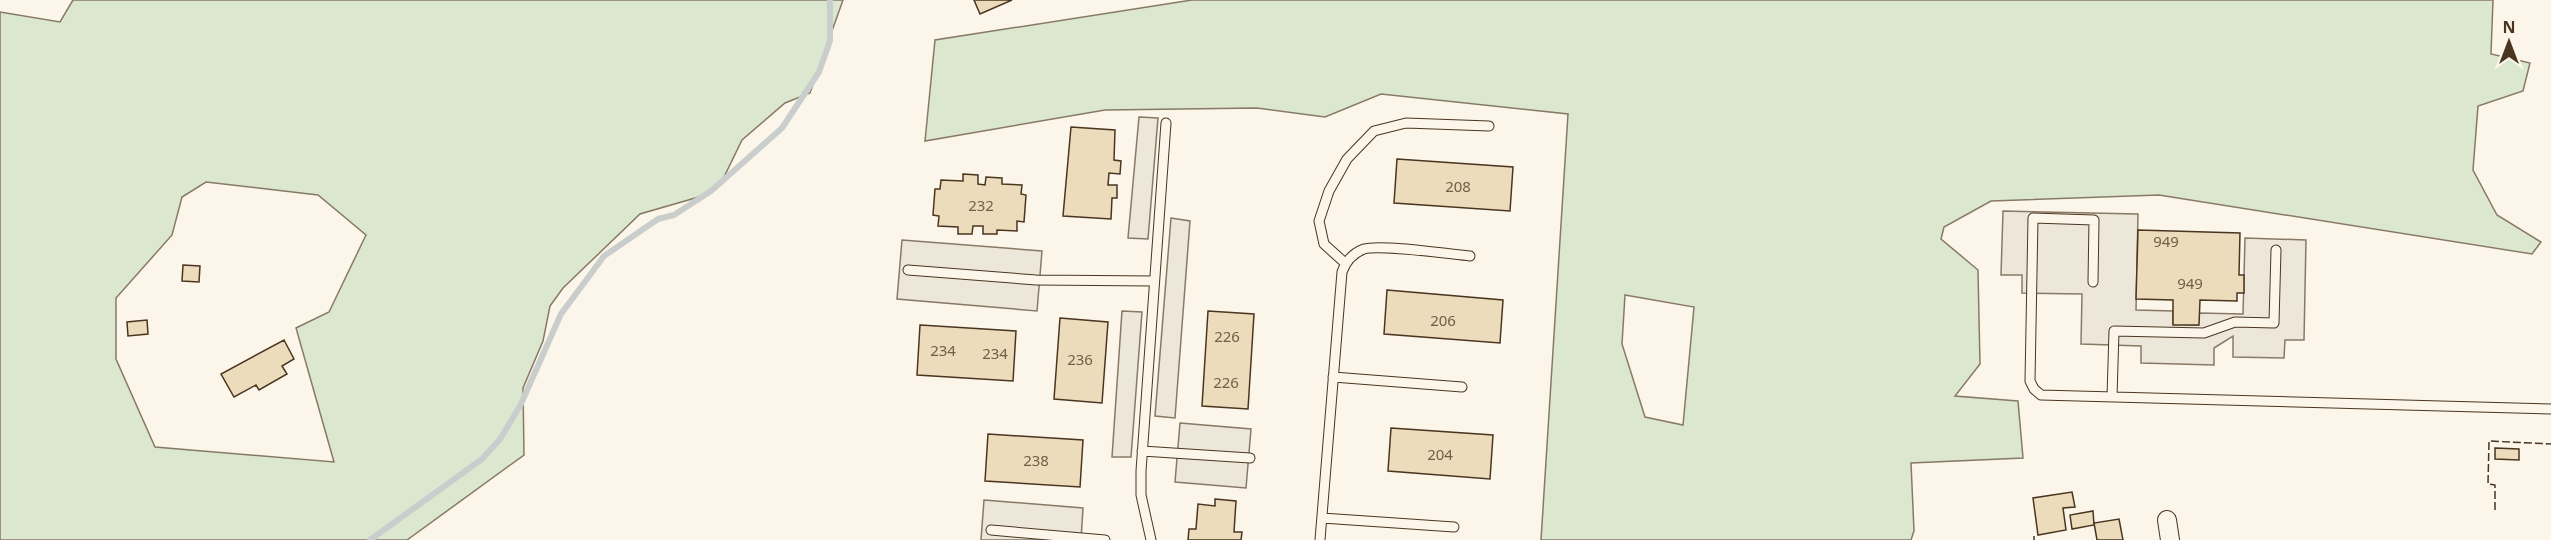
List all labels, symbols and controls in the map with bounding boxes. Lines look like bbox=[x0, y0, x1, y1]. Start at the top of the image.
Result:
north arrow bbox=[2479, 12, 2539, 72]
text: N bbox=[2502, 16, 2516, 38]
house number: 208 bbox=[1445, 176, 1471, 196]
house number: 232 bbox=[968, 195, 994, 215]
house number: 949 bbox=[2153, 231, 2179, 251]
house number: 949 bbox=[2177, 273, 2203, 293]
house number: 206 bbox=[1430, 310, 1456, 330]
house number: 226 bbox=[1214, 326, 1240, 346]
house number: 234 bbox=[930, 340, 956, 360]
house number: 234 bbox=[982, 343, 1008, 363]
house number: 236 bbox=[1067, 349, 1093, 369]
house number: 226 bbox=[1213, 372, 1239, 392]
house number: 204 bbox=[1427, 444, 1453, 464]
house number: 238 bbox=[1023, 450, 1049, 470]

